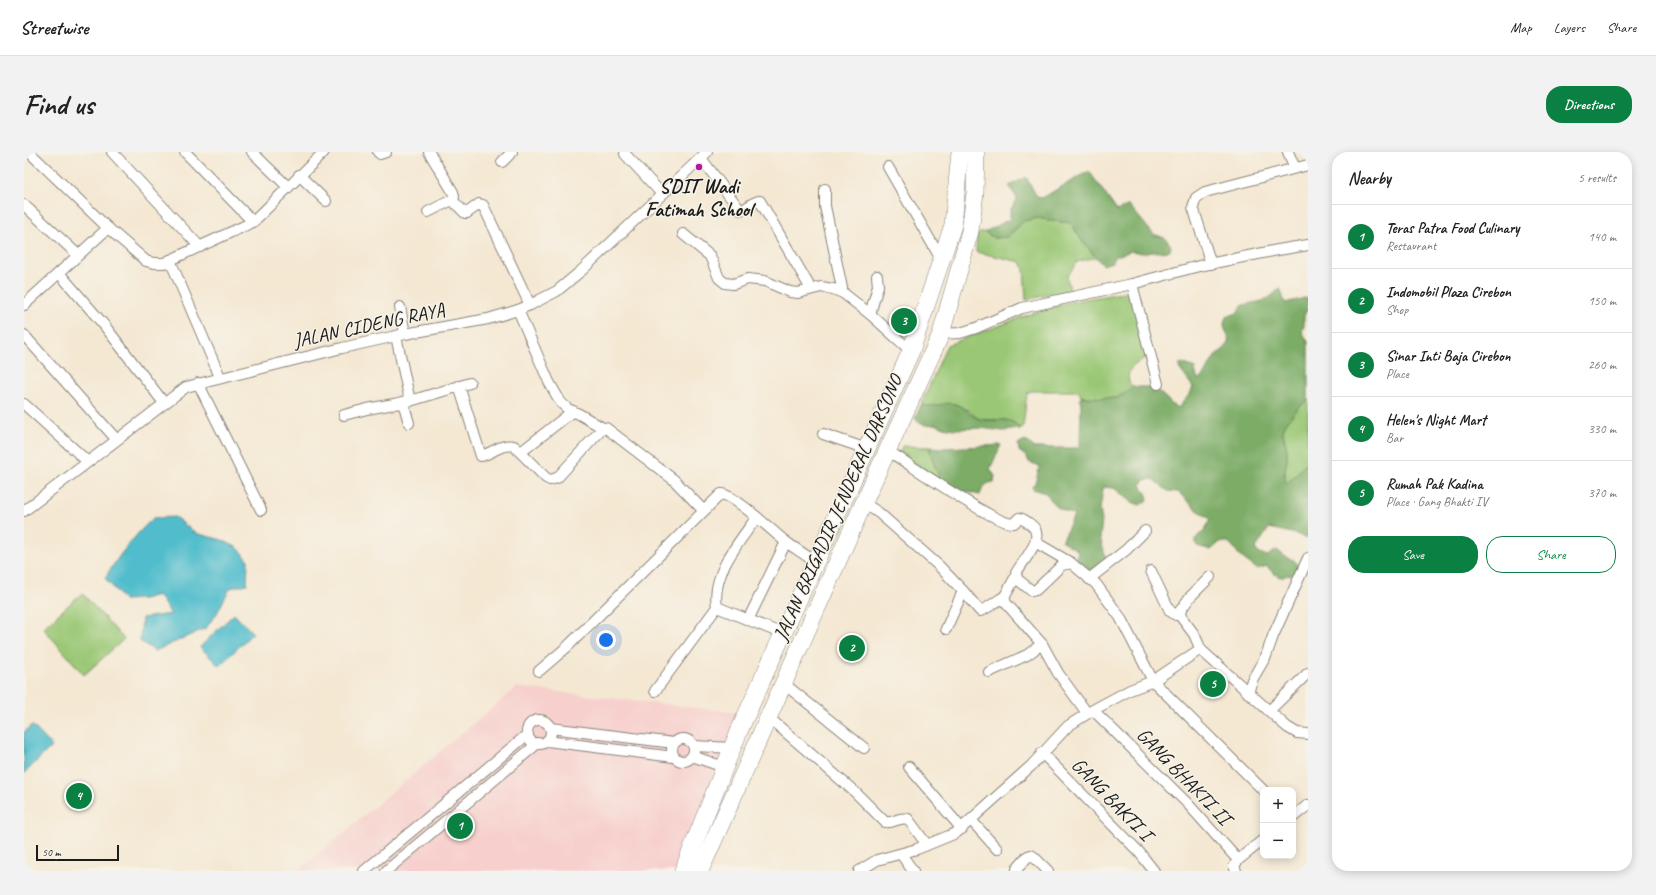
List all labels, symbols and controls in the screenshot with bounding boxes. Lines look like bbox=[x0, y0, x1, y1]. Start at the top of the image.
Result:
text: Streetwise bbox=[20, 16, 88, 40]
text: Map bbox=[1510, 19, 1532, 36]
text: Layers bbox=[1554, 19, 1585, 36]
text: Share bbox=[1607, 19, 1636, 36]
button: Directions bbox=[1546, 86, 1632, 123]
text: Find us bbox=[24, 87, 94, 122]
marker: SDIT Wadi Fatimah School bbox=[694, 162, 704, 172]
text: Nearby bbox=[1348, 168, 1391, 189]
text: 5 results bbox=[1578, 170, 1616, 186]
place label: SDIT Wadi Fatimah School bbox=[646, 174, 756, 222]
text: Teras Patra Food Culinary bbox=[1386, 219, 1519, 238]
text: 1 bbox=[1358, 229, 1364, 245]
text: 140 m bbox=[1588, 229, 1616, 245]
text: Restaurant bbox=[1386, 238, 1436, 254]
text: Indomobil Plaza Cirebon bbox=[1386, 283, 1511, 302]
text: 2 bbox=[1358, 293, 1364, 309]
text: 150 m bbox=[1588, 293, 1616, 309]
street label: JALAN CIDENG RAYA bbox=[290, 297, 448, 353]
text: Shop bbox=[1386, 302, 1408, 318]
pin: 3 bbox=[891, 306, 917, 336]
text: Sinar Inti Baja Cirebon bbox=[1386, 347, 1511, 366]
text: 3 bbox=[1358, 357, 1364, 373]
text: 260 m bbox=[1588, 357, 1616, 373]
text: Place bbox=[1386, 366, 1409, 382]
street label: JALAN BRIGADIR JENDERAL DARSONO bbox=[768, 369, 909, 646]
text: Helen's Night Mart bbox=[1386, 411, 1486, 430]
text: 4 bbox=[1358, 421, 1364, 437]
text: 330 m bbox=[1588, 421, 1616, 437]
text: Bar bbox=[1386, 430, 1403, 446]
text: Rumah Pak Kadina bbox=[1386, 475, 1483, 494]
text: 5 bbox=[1358, 485, 1364, 501]
text: 370 m bbox=[1588, 485, 1616, 501]
text: Place · Gang Bhakti IV bbox=[1386, 494, 1488, 510]
button: Save bbox=[1348, 536, 1478, 573]
button: Share bbox=[1486, 536, 1616, 573]
your location bbox=[596, 630, 616, 650]
pin: 2 bbox=[839, 633, 865, 663]
pin: 5 bbox=[1200, 669, 1226, 699]
street label: GANG BHAKTI II bbox=[1131, 722, 1239, 833]
street label: GANG BAKTI I bbox=[1066, 752, 1161, 849]
pin: 4 bbox=[66, 781, 92, 811]
map controls bbox=[1260, 787, 1296, 859]
button: + bbox=[1260, 787, 1296, 823]
pin: 1 bbox=[447, 811, 473, 841]
button: − bbox=[1260, 823, 1296, 859]
scale bar bbox=[36, 843, 119, 862]
text: 50 m bbox=[42, 845, 61, 859]

